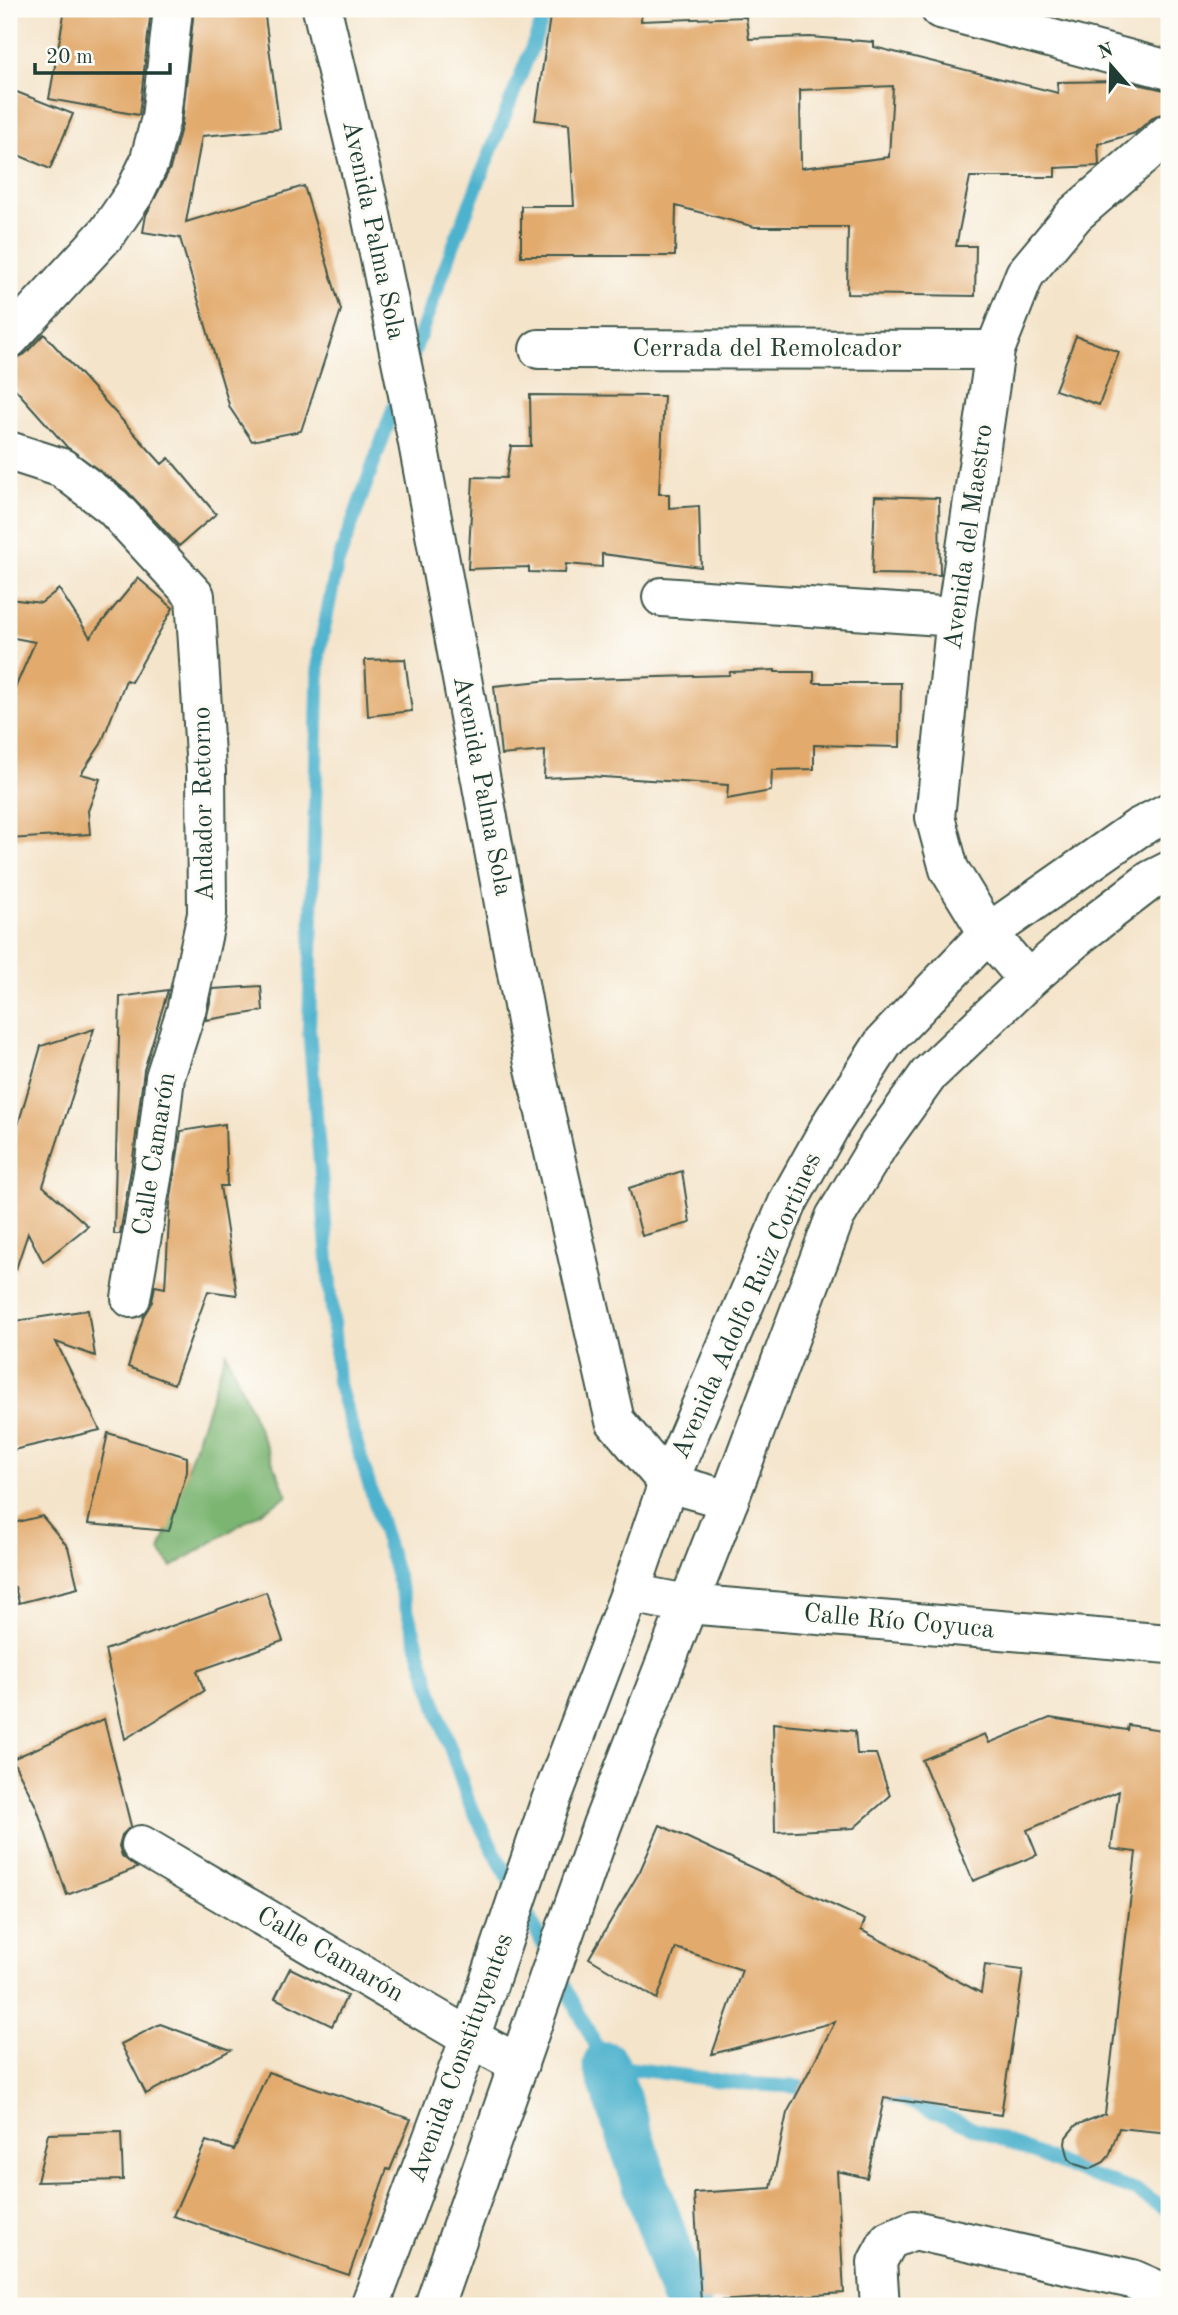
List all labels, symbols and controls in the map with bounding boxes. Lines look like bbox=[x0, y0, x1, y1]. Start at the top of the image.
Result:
scale bar bbox=[35, 32, 170, 76]
north arrow bbox=[1076, 32, 1146, 102]
text: N bbox=[1096, 41, 1117, 64]
text: 20 m bbox=[46, 47, 93, 68]
street label: Avenida Palma Sola bbox=[337, 118, 409, 342]
street label: Cerrada del Remolcador bbox=[632, 336, 902, 362]
street label: Avenida del Maestro bbox=[940, 422, 998, 652]
street label: Avenida Palma Sola bbox=[448, 674, 516, 898]
street label: Andador Retorno bbox=[189, 706, 219, 902]
street label: Calle Camarón bbox=[129, 1071, 181, 1237]
street label: Avenida Adolfo Ruiz Cortines bbox=[668, 1149, 826, 1463]
street label: Calle Río Coyuca bbox=[802, 1601, 996, 1643]
street label: Calle Camarón bbox=[252, 1903, 408, 2007]
street label: Avenida Constituyentes bbox=[404, 1930, 518, 2186]

